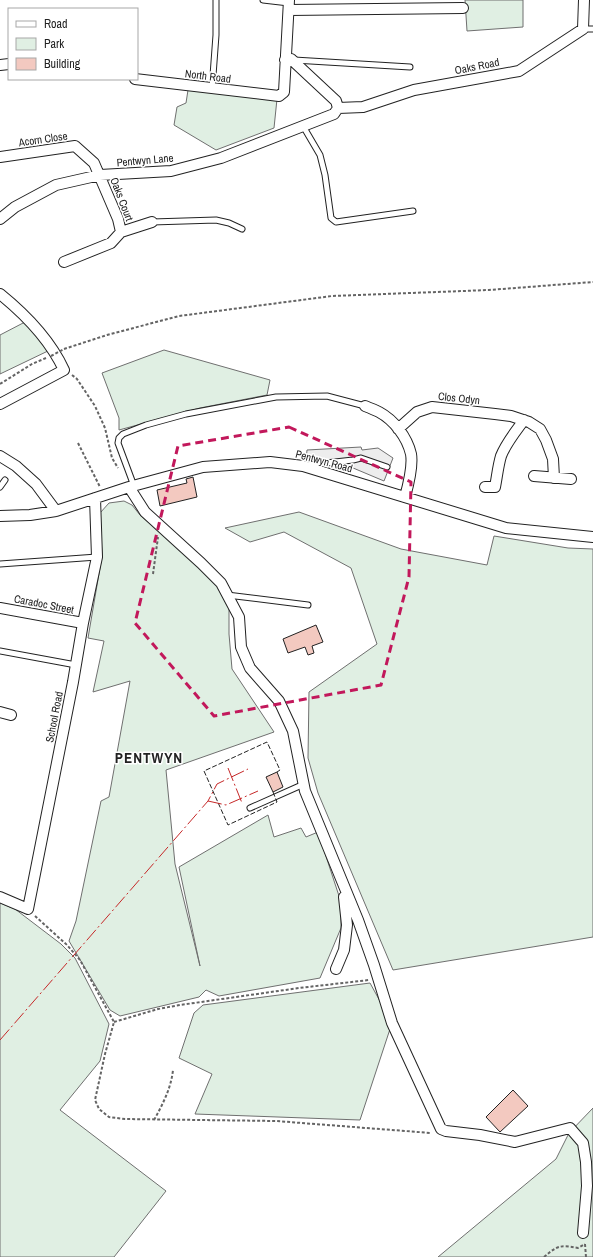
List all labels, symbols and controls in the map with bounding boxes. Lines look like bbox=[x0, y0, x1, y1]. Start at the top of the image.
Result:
legend bbox=[8, 8, 138, 80]
text: Road bbox=[44, 16, 68, 32]
text: Park bbox=[44, 36, 64, 52]
street label: Oaks Road bbox=[454, 55, 500, 77]
text: Building bbox=[44, 56, 81, 72]
street label: North Road bbox=[184, 66, 232, 86]
street label: Acorn Close bbox=[17, 129, 68, 149]
street label: Pentwyn Lane bbox=[116, 151, 174, 169]
street label: Oaks Court bbox=[107, 175, 137, 223]
street label: Clos Odyn bbox=[437, 389, 481, 407]
street label: Pentwyn Road bbox=[294, 447, 354, 475]
street label: Caradoc Street bbox=[13, 591, 76, 617]
street label: School Road bbox=[42, 690, 66, 744]
district label: PENTWYN bbox=[115, 747, 183, 768]

